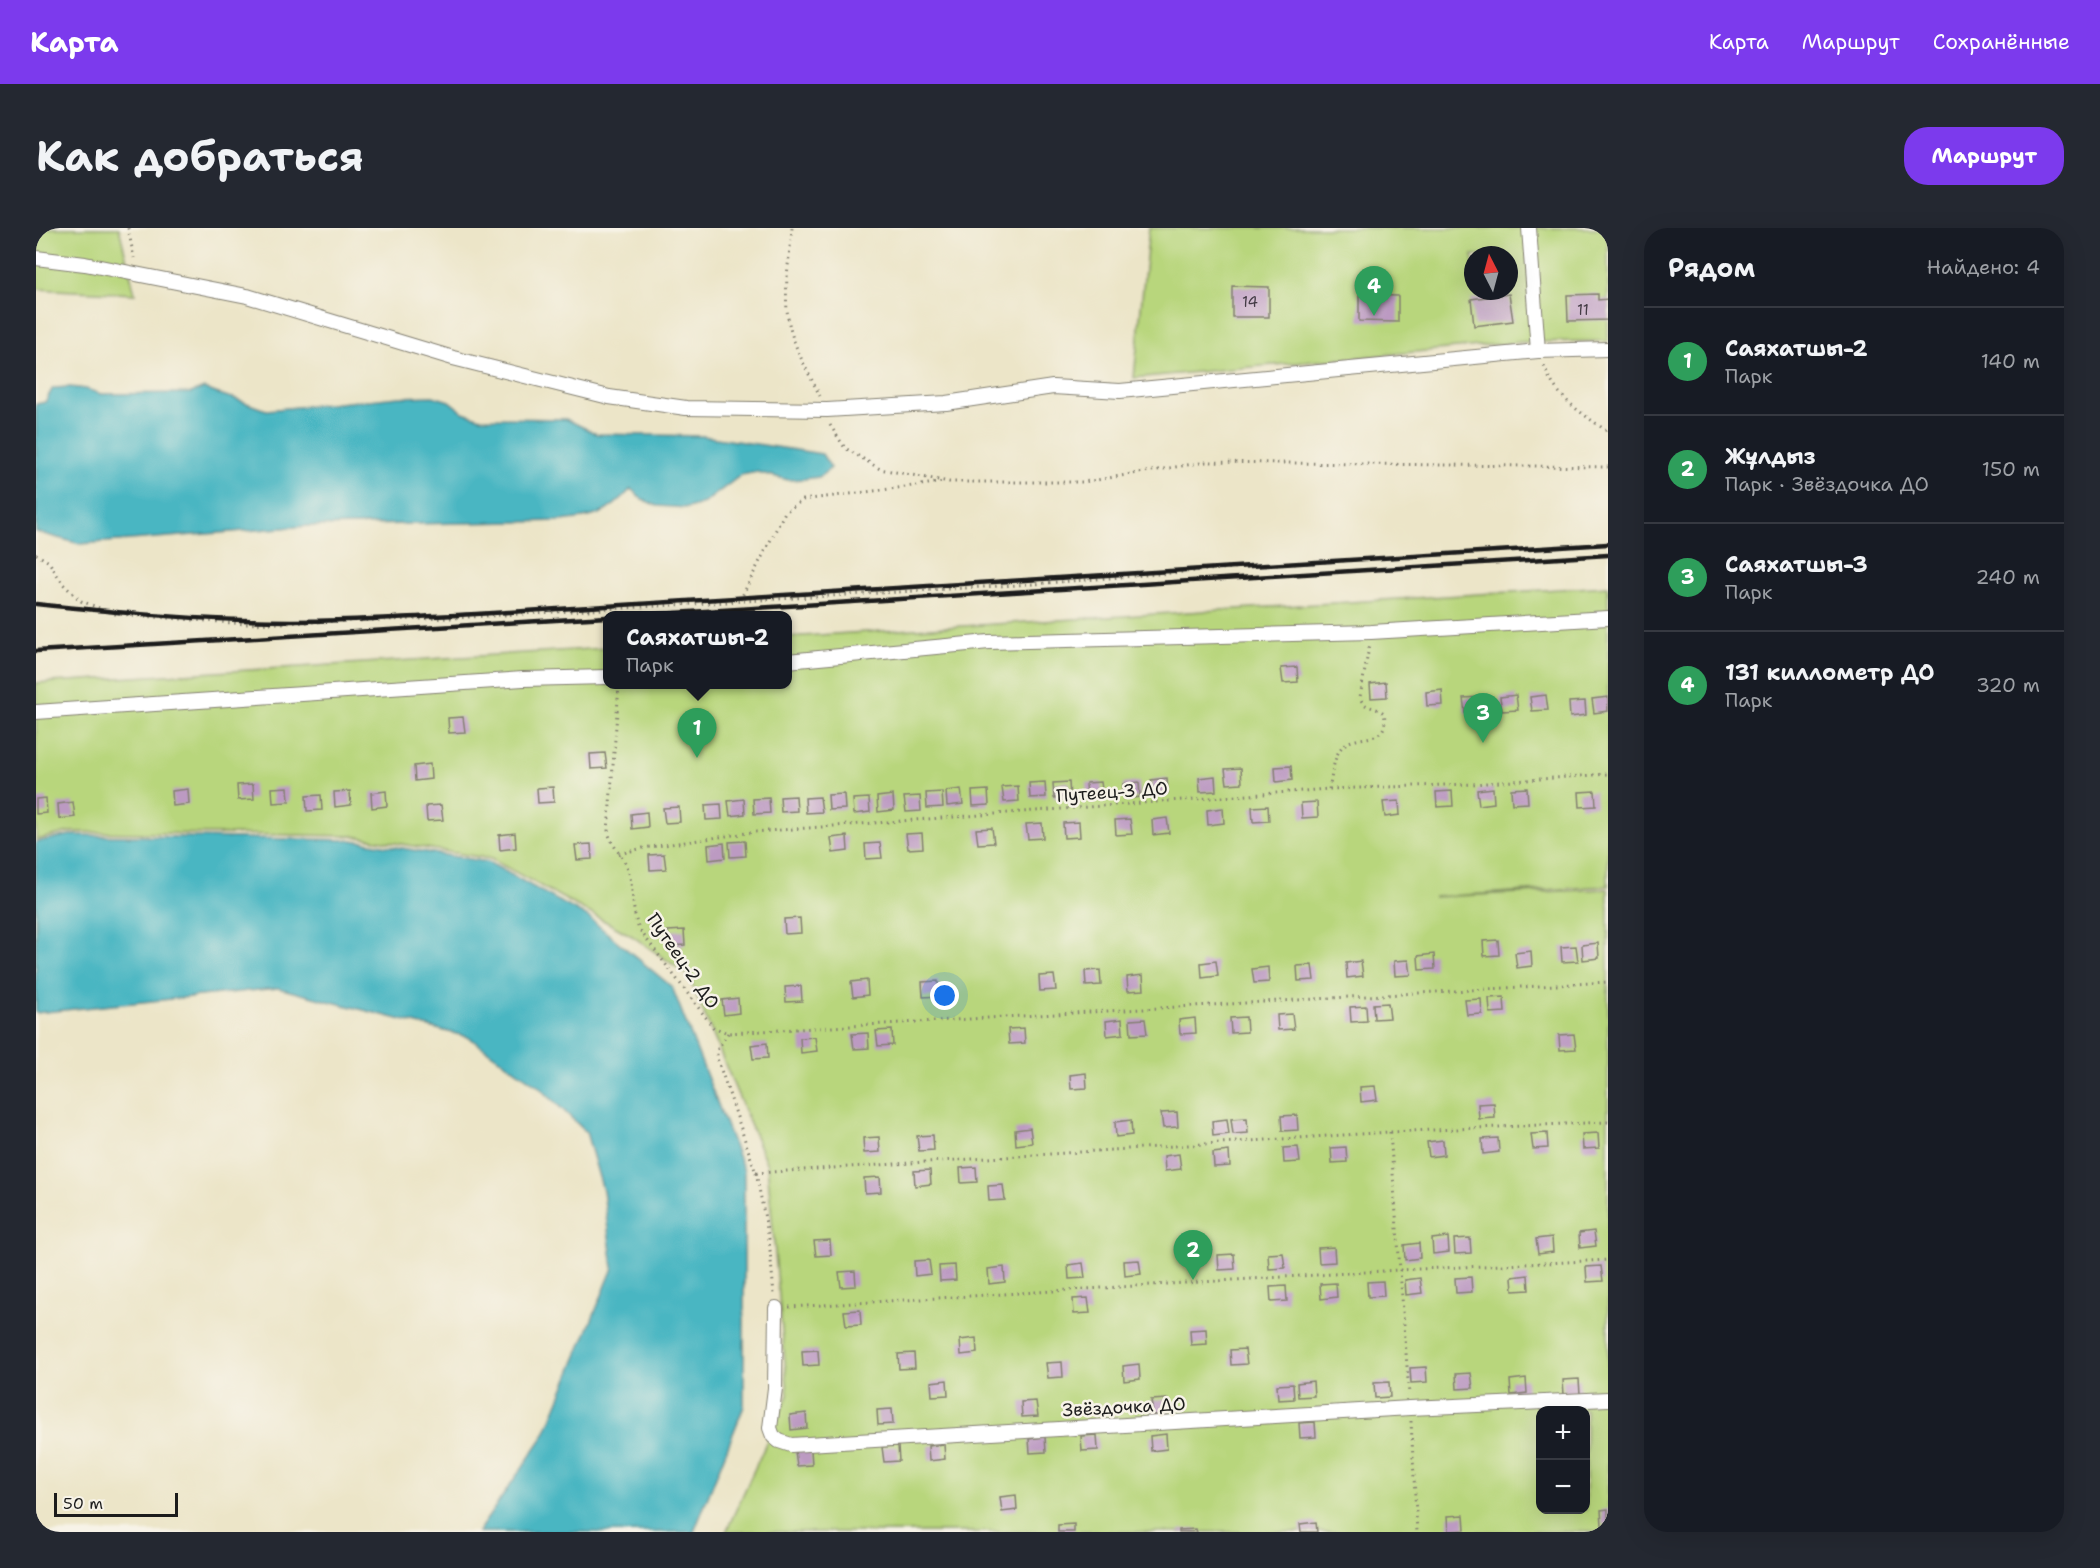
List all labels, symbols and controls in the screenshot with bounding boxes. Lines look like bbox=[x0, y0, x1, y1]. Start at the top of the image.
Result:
text: Карта bbox=[30, 23, 119, 61]
text: Карта bbox=[1709, 28, 1769, 56]
text: Маршрут bbox=[1802, 28, 1900, 56]
text: Сохранённые bbox=[1933, 28, 2070, 56]
button: Маршрут bbox=[1904, 127, 2064, 185]
text: Как добраться bbox=[36, 128, 364, 184]
north arrow bbox=[1464, 246, 1518, 300]
text: Рядом bbox=[1668, 250, 1755, 285]
text: Найдено: 4 bbox=[1927, 254, 2040, 280]
pin: 4 bbox=[1354, 266, 1394, 316]
house number: 14 bbox=[1242, 292, 1258, 312]
house number: 11 bbox=[1577, 300, 1589, 320]
text: Саяхатшы-2 bbox=[1725, 334, 1868, 363]
text: 1 bbox=[1683, 348, 1692, 374]
text: 140 m bbox=[1981, 348, 2040, 374]
text: Парк bbox=[1725, 363, 1772, 389]
text: Жұлдыз bbox=[1725, 442, 1816, 471]
text: 2 bbox=[1681, 456, 1695, 482]
text: 150 m bbox=[1982, 456, 2040, 482]
text: Парк · Звёздочка ДО bbox=[1725, 471, 1929, 497]
text: Саяхатшы-3 bbox=[1725, 550, 1868, 579]
text: 3 bbox=[1681, 564, 1695, 590]
text: 240 m bbox=[1975, 564, 2040, 590]
text: Парк bbox=[1725, 579, 1772, 605]
popup bbox=[603, 611, 792, 689]
text: Саяхатшы-2 bbox=[626, 623, 769, 652]
text: Парк bbox=[626, 652, 674, 678]
text: 131 киллометр ДО bbox=[1725, 658, 1935, 687]
text: 4 bbox=[1681, 672, 1695, 698]
text: 320 m bbox=[1976, 672, 2040, 698]
text: Парк bbox=[1725, 687, 1772, 713]
pin: 3 bbox=[1464, 694, 1502, 743]
pin: 1 bbox=[678, 708, 716, 758]
street label: Путеец-3 ДО bbox=[1055, 776, 1169, 808]
street label: Путеец-2 ДО bbox=[641, 908, 725, 1014]
your location bbox=[930, 981, 959, 1010]
pin: 2 bbox=[1174, 1230, 1212, 1280]
street label: Звёздочка ДО bbox=[1062, 1392, 1186, 1422]
map controls bbox=[1536, 1406, 1590, 1514]
button: + bbox=[1536, 1406, 1590, 1460]
button: − bbox=[1536, 1460, 1590, 1514]
scale bar bbox=[54, 1490, 178, 1518]
text: 50 m bbox=[63, 1493, 103, 1514]

